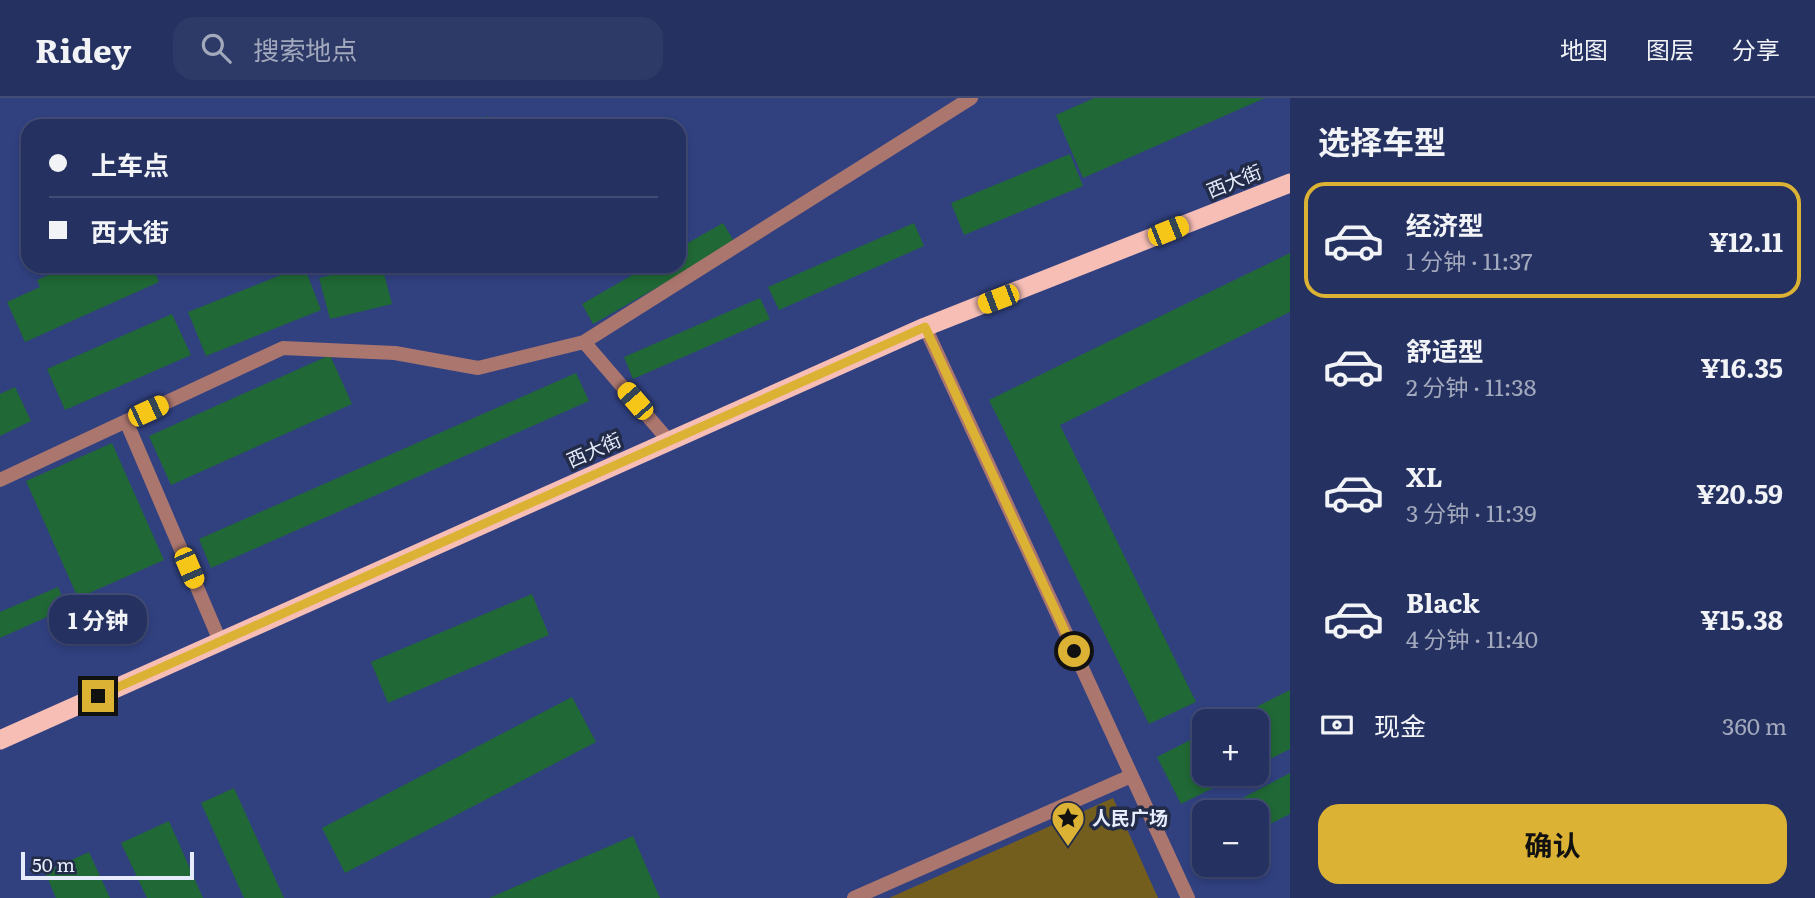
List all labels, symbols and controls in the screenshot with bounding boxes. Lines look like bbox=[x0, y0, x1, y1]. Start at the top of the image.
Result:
search box bbox=[173, 17, 663, 80]
text: Ridey bbox=[35, 24, 131, 73]
icon: search bbox=[197, 29, 235, 67]
text: 搜索地点 bbox=[253, 29, 357, 68]
text: 地图 bbox=[1560, 31, 1608, 66]
text: 图层 bbox=[1646, 31, 1694, 66]
text: 分享 bbox=[1732, 31, 1780, 66]
text: 选择车型 bbox=[1318, 116, 1446, 164]
text: 上车点 bbox=[91, 144, 169, 183]
street label: 西大街 bbox=[1202, 156, 1265, 204]
text: 经济型 bbox=[1406, 204, 1484, 243]
icon: car bbox=[1322, 209, 1385, 272]
text: 西大街 bbox=[91, 211, 169, 250]
car bbox=[1145, 213, 1192, 249]
text: ¥12.11 bbox=[1709, 221, 1783, 260]
text: 1 分钟 · 11:37 bbox=[1406, 243, 1532, 277]
car bbox=[975, 282, 1022, 316]
text: 舒适型 bbox=[1406, 330, 1484, 369]
icon: car bbox=[1322, 335, 1385, 398]
text: ¥16.35 bbox=[1701, 347, 1783, 386]
text: 2 分钟 · 11:38 bbox=[1406, 369, 1536, 403]
car bbox=[614, 378, 657, 424]
car bbox=[125, 393, 172, 429]
street label: 西大街 bbox=[562, 425, 625, 473]
text: XL bbox=[1406, 456, 1443, 495]
icon: car bbox=[1322, 461, 1385, 524]
text: ¥20.59 bbox=[1696, 473, 1783, 512]
text: 3 分钟 · 11:39 bbox=[1406, 495, 1537, 529]
car bbox=[172, 545, 207, 591]
text: Black bbox=[1406, 582, 1480, 621]
icon: car bbox=[1322, 587, 1385, 650]
callout: 1 分钟 bbox=[49, 594, 147, 644]
text: ¥15.38 bbox=[1700, 599, 1783, 638]
text: 1 分钟 bbox=[68, 602, 128, 636]
text: 4 分钟 · 11:40 bbox=[1406, 621, 1538, 655]
route start bbox=[1058, 635, 1090, 667]
route end bbox=[82, 680, 114, 712]
text: 现金 bbox=[1374, 705, 1426, 744]
icon: cash bbox=[1318, 706, 1356, 744]
text: 360 m bbox=[1722, 708, 1787, 742]
map controls bbox=[1192, 709, 1269, 877]
button: + bbox=[1192, 709, 1269, 786]
place icon: 人民广场 bbox=[1049, 799, 1087, 848]
button: − bbox=[1192, 800, 1269, 877]
place label: 人民广场 bbox=[1092, 803, 1168, 831]
button: 确认 bbox=[1318, 804, 1787, 884]
scale bar bbox=[21, 849, 194, 881]
text: 50 m bbox=[32, 850, 75, 878]

